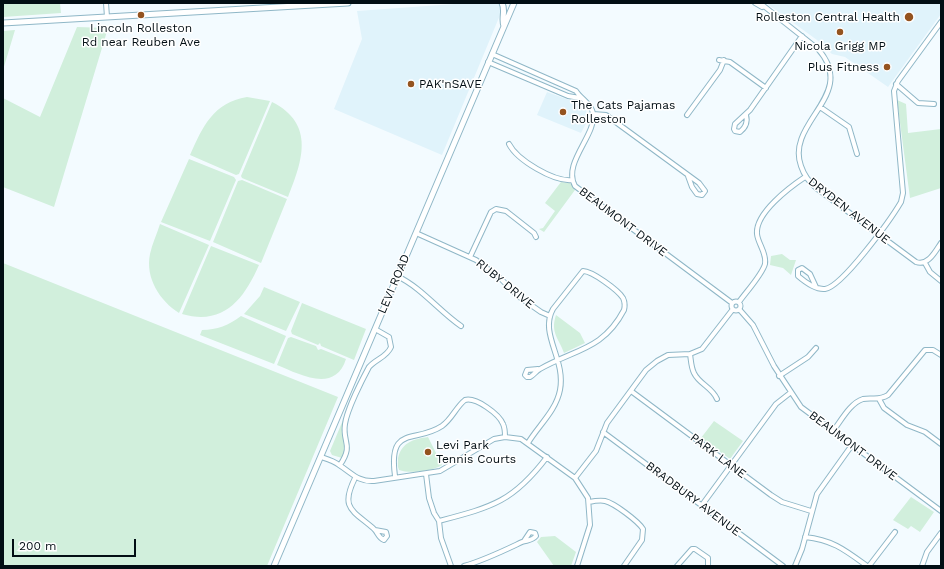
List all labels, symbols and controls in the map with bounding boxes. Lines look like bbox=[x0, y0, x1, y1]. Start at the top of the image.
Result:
marker: Lincoln Rolleston Rd near Reuben Ave bbox=[136, 10, 146, 20]
place label: Rolleston Central Health bbox=[756, 10, 900, 24]
marker: Rolleston Central Health bbox=[903, 11, 915, 23]
place label: Lincoln Rolleston Rd near Reuben Ave bbox=[82, 21, 200, 49]
marker: Nicola Grigg MP bbox=[835, 27, 845, 37]
place label: Nicola Grigg MP bbox=[794, 39, 886, 53]
place label: Plus Fitness bbox=[808, 60, 879, 74]
marker: Plus Fitness bbox=[882, 62, 892, 72]
place label: PAK'nSAVE bbox=[419, 77, 482, 91]
marker: PAK'nSAVE bbox=[406, 79, 416, 89]
place label: The Cats Pajamas Rolleston bbox=[571, 98, 675, 126]
marker: The Cats Pajamas Rolleston bbox=[558, 107, 568, 117]
street label: DRYDEN AVENUE bbox=[805, 175, 893, 247]
street label: BEAUMONT DRIVE bbox=[576, 184, 670, 260]
street label: LEVI ROAD bbox=[375, 252, 413, 316]
street label: RUBY DRIVE bbox=[473, 256, 537, 312]
street label: BEAUMONT DRIVE bbox=[806, 408, 900, 484]
street label: PARK LANE bbox=[687, 430, 749, 482]
place label: Levi Park Tennis Courts bbox=[436, 438, 516, 466]
marker: Levi Park Tennis Courts bbox=[423, 447, 433, 457]
street label: BRADBURY AVENUE bbox=[643, 459, 743, 539]
scale bar bbox=[14, 531, 138, 557]
text: 200 m bbox=[19, 539, 56, 553]

